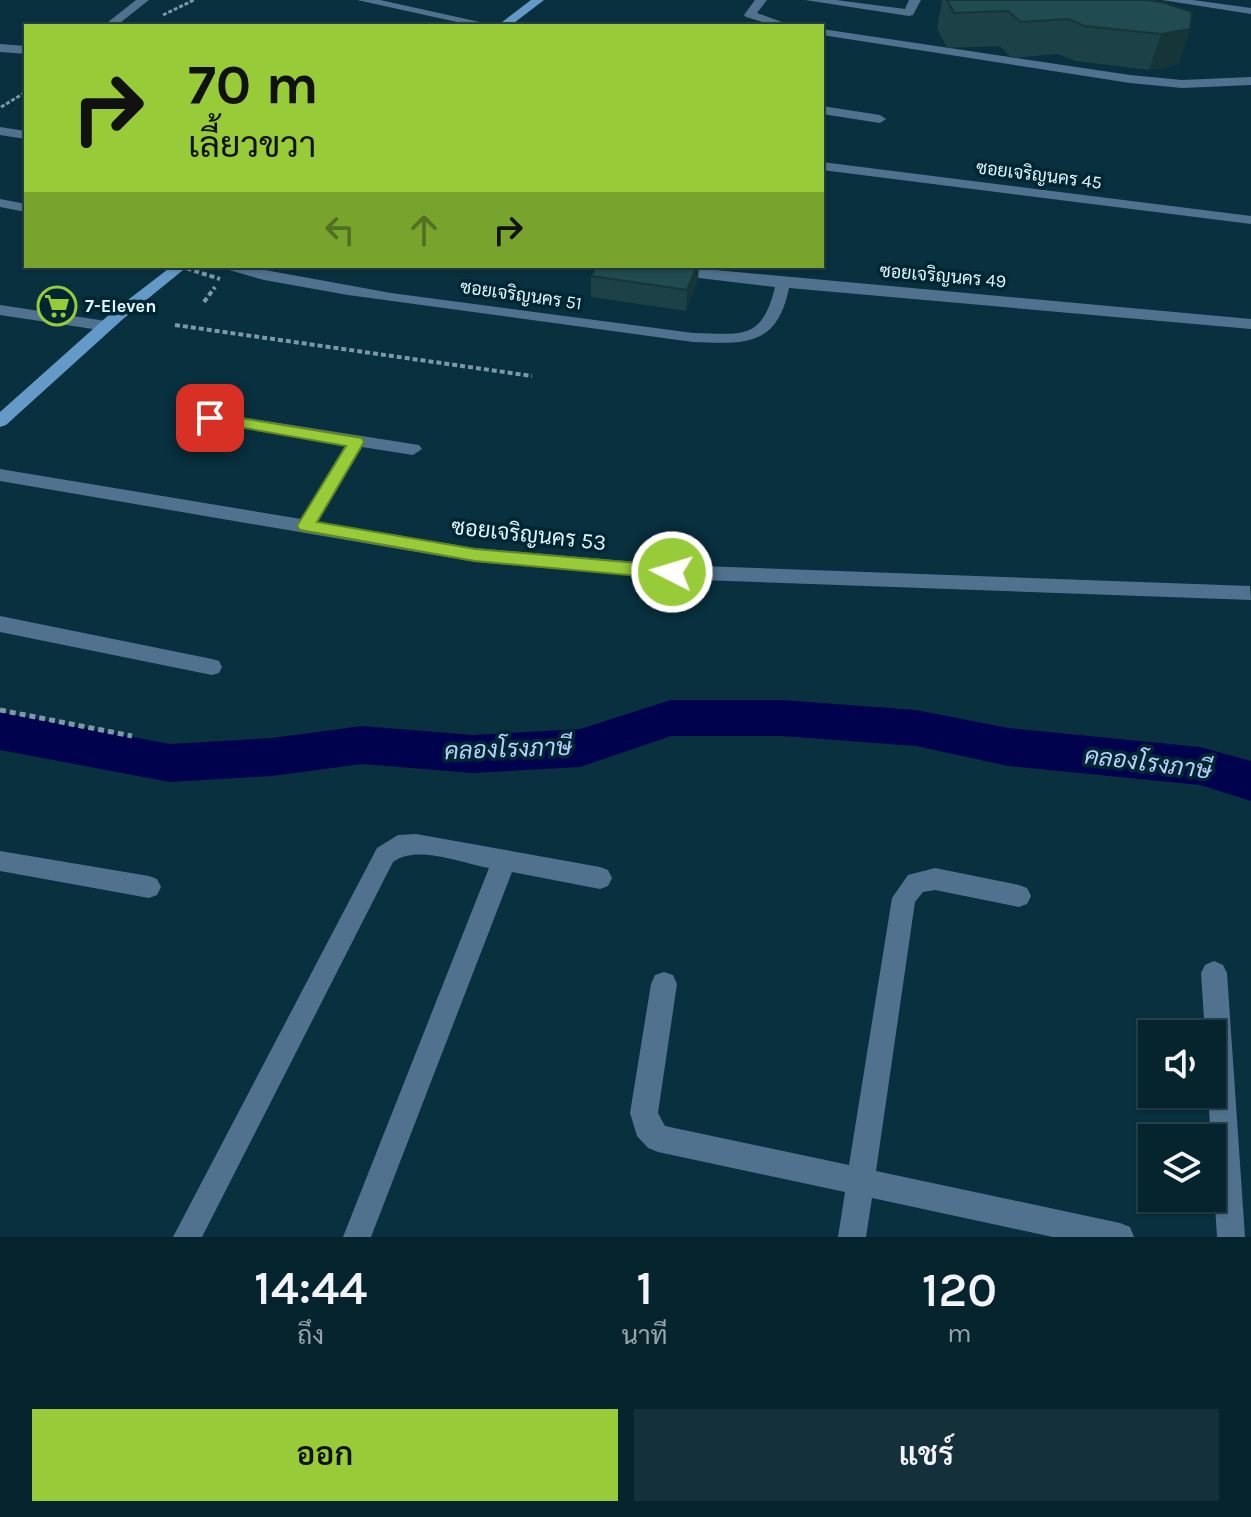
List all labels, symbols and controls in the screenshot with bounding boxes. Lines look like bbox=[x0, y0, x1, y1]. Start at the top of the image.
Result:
text: 70 m bbox=[188, 52, 319, 117]
icon: right bbox=[56, 56, 160, 160]
text: เลี้ยวขวา bbox=[188, 124, 316, 166]
street label: ซอยเจริญนคร 45 bbox=[975, 156, 1103, 194]
icon: left bbox=[318, 208, 362, 252]
icon: ahead bbox=[402, 208, 446, 252]
icon: right bbox=[486, 208, 530, 252]
street label: ซอยเจริญนคร 49 bbox=[879, 260, 1007, 292]
street label: ซอยเจริญนคร 51 bbox=[459, 276, 583, 314]
supermarket icon: 7-Eleven bbox=[36, 285, 78, 327]
place label: 7-Eleven bbox=[85, 295, 156, 317]
pin bbox=[176, 384, 244, 452]
icon: arrive bbox=[188, 396, 232, 440]
street label: ซอยเจริญนคร 53 bbox=[450, 513, 608, 556]
position arrow bbox=[630, 530, 714, 614]
water label: คลองโรงภาษี bbox=[444, 731, 574, 765]
water label: คลองโรงภาษี bbox=[1083, 739, 1215, 785]
map controls bbox=[1138, 1020, 1226, 1212]
button: sound bbox=[1138, 1020, 1226, 1108]
button: layers bbox=[1138, 1124, 1226, 1212]
text: 14:44 bbox=[254, 1260, 367, 1316]
text: 1 bbox=[636, 1260, 653, 1316]
text: 120 bbox=[922, 1262, 997, 1318]
text: m bbox=[947, 1318, 972, 1349]
text: ถึง bbox=[297, 1320, 324, 1351]
text: นาที bbox=[621, 1320, 668, 1351]
button: ออก bbox=[32, 1409, 618, 1501]
button: แชร์ bbox=[634, 1409, 1219, 1501]

